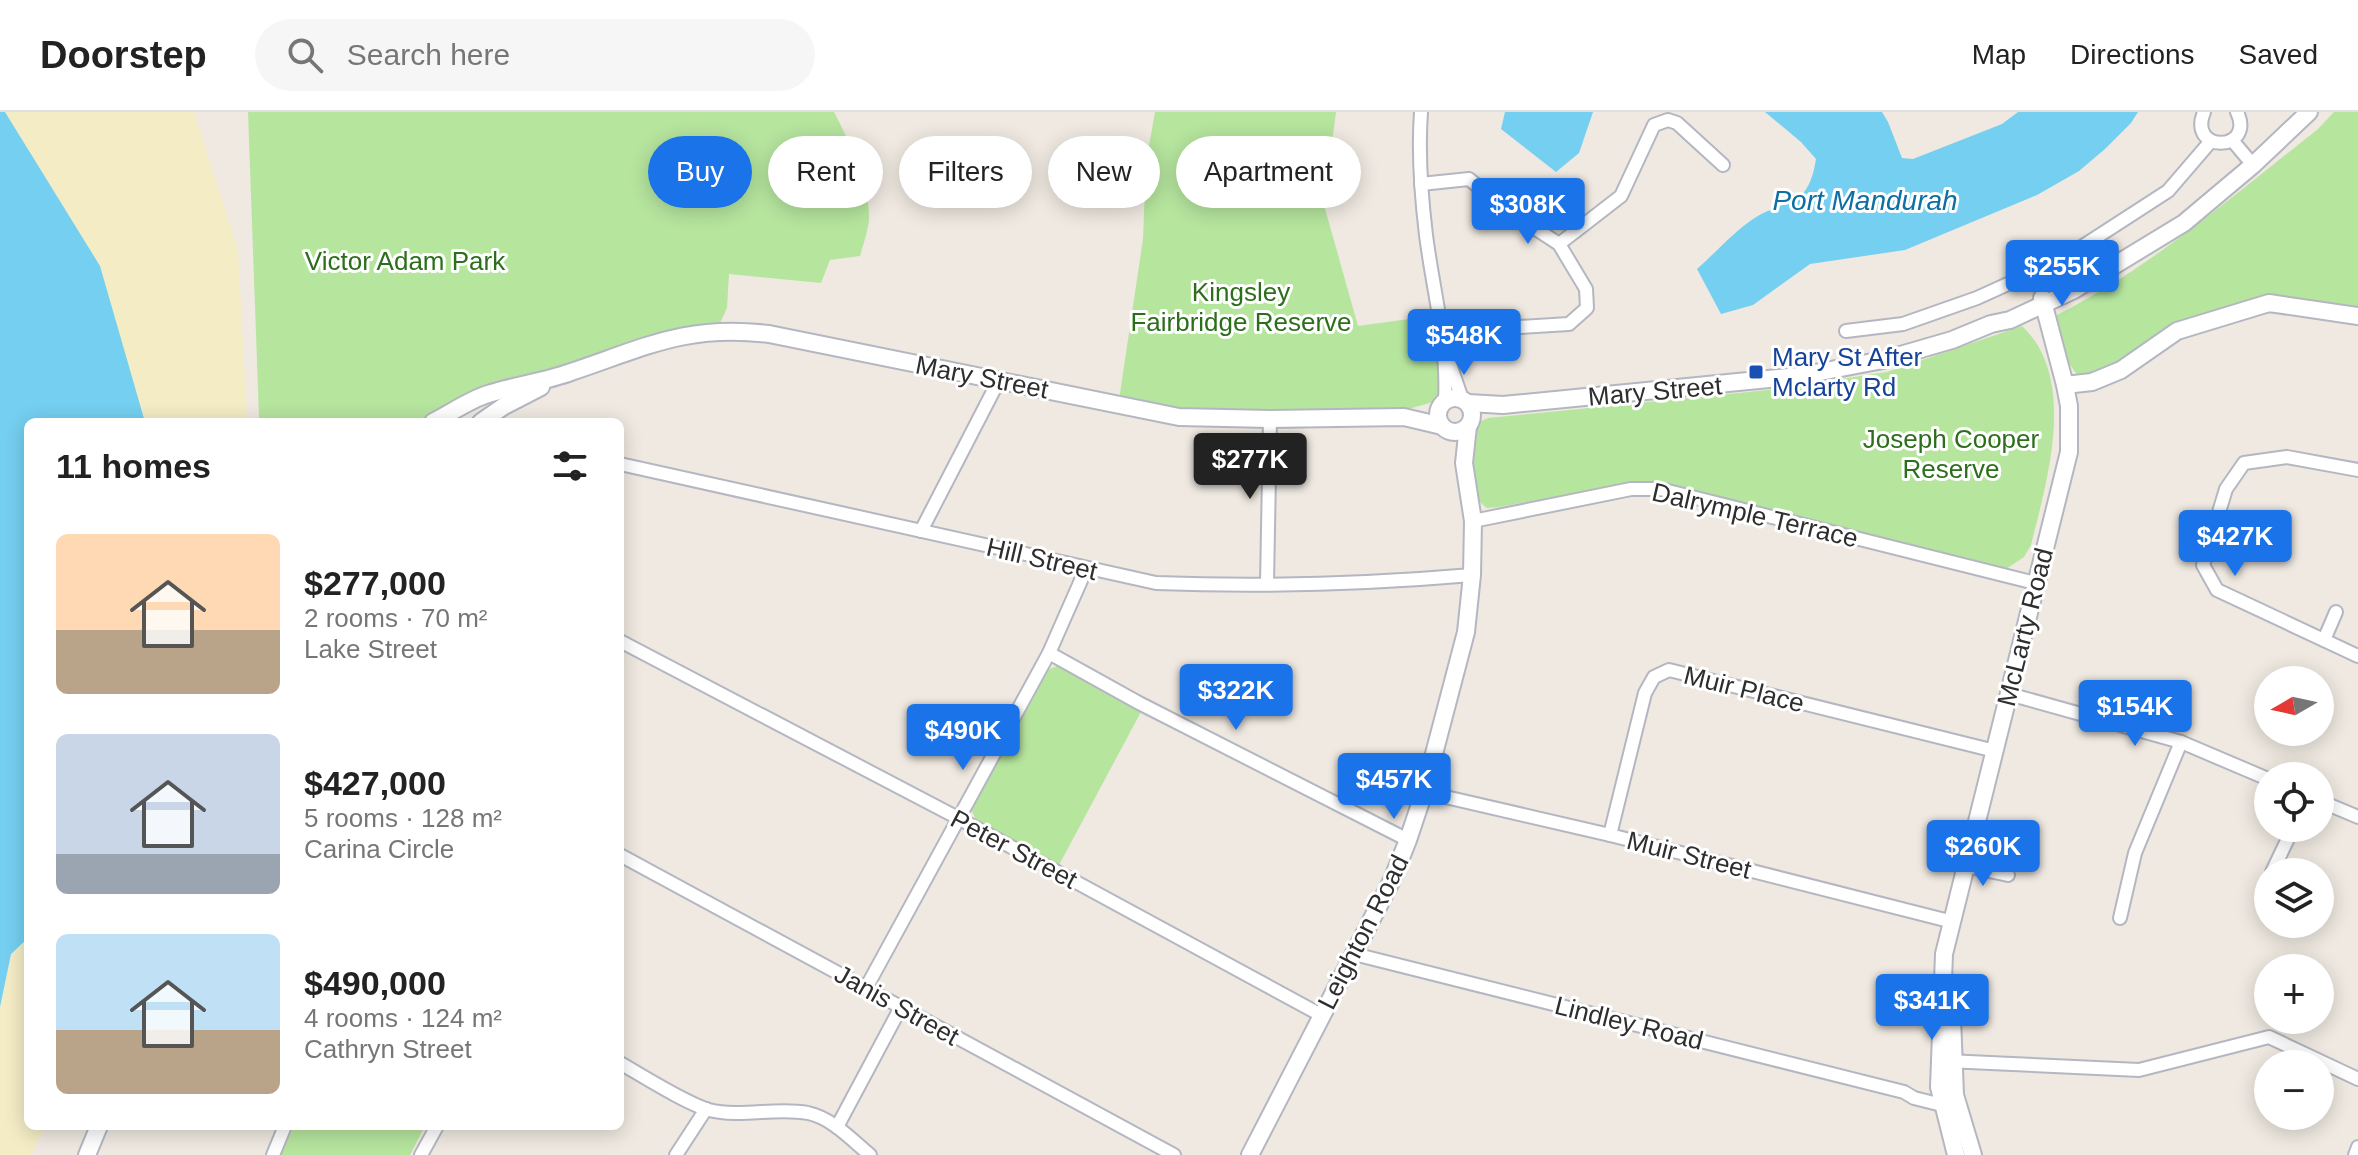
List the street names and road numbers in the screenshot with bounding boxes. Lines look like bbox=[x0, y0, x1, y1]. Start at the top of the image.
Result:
street label: Mary Street bbox=[913, 349, 1052, 405]
street label: Mary Street bbox=[1587, 370, 1724, 412]
street label: Dalrymple Terrace bbox=[1649, 477, 1861, 553]
street label: Hill Street bbox=[984, 532, 1101, 586]
street label: McLarty Road bbox=[1991, 545, 2059, 709]
street label: Muir Place bbox=[1681, 660, 1807, 718]
street label: Peter Street bbox=[946, 803, 1083, 895]
street label: Muir Street bbox=[1624, 825, 1755, 885]
street label: Leighton Road bbox=[1311, 850, 1415, 1014]
street label: Janis Street bbox=[830, 959, 965, 1052]
street label: Lindley Road bbox=[1552, 990, 1706, 1056]

